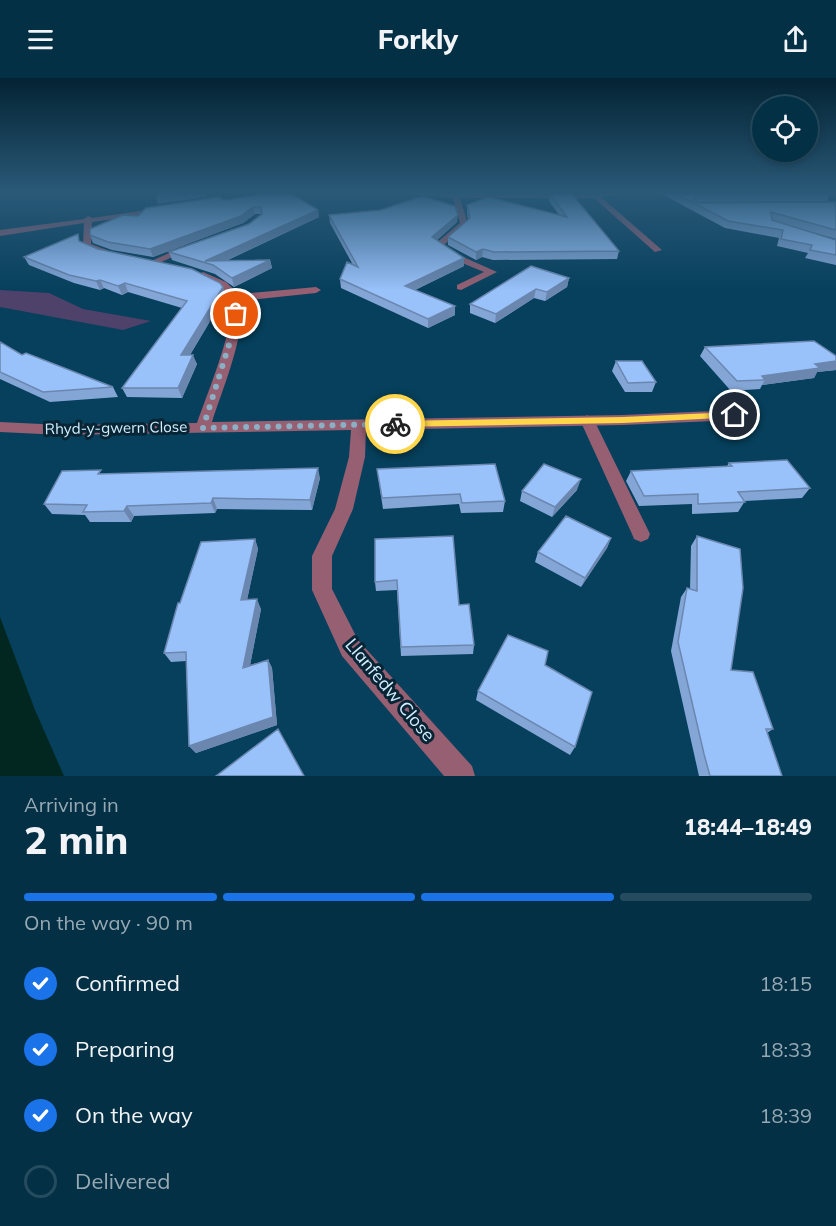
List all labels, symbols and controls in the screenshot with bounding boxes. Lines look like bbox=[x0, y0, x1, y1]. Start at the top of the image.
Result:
text: Forkly bbox=[378, 22, 458, 56]
icon: menu bbox=[24, 23, 57, 56]
icon: share bbox=[779, 23, 812, 56]
map controls bbox=[752, 96, 818, 162]
button: locate bbox=[752, 96, 818, 162]
pin bbox=[210, 288, 261, 339]
icon: bag bbox=[219, 297, 252, 330]
pin bbox=[709, 389, 760, 440]
courier bbox=[365, 394, 425, 454]
icon: home bbox=[718, 398, 751, 431]
icon: bike bbox=[379, 408, 412, 441]
street label: Rhyd-y-gwern Close bbox=[44, 417, 187, 438]
street label: Llanfedw Close bbox=[340, 633, 440, 746]
text: Arriving in bbox=[24, 792, 119, 817]
text: 18:44–18:49 bbox=[684, 813, 812, 841]
text: 2 min bbox=[24, 815, 129, 864]
text: On the way · 90 m bbox=[24, 910, 193, 935]
icon: check bbox=[24, 967, 57, 1000]
text: Confirmed bbox=[75, 969, 180, 997]
text: 18:15 bbox=[759, 971, 812, 996]
icon: check bbox=[24, 1033, 57, 1066]
text: Preparing bbox=[75, 1035, 175, 1063]
text: 18:33 bbox=[759, 1037, 812, 1062]
icon: check bbox=[24, 1099, 57, 1132]
text: On the way bbox=[75, 1101, 193, 1129]
text: 18:39 bbox=[759, 1103, 812, 1128]
text: Delivered bbox=[75, 1167, 170, 1195]

